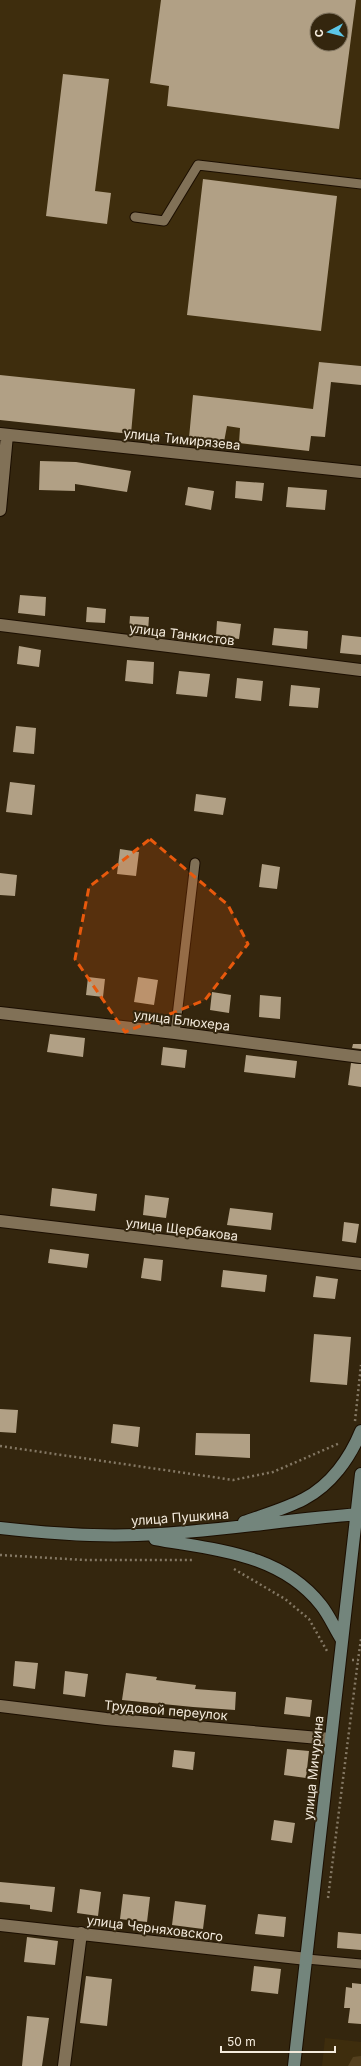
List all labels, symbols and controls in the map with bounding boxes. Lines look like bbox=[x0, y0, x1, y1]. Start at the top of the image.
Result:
north arrow bbox=[309, 12, 349, 52]
text: С bbox=[312, 28, 327, 38]
street label: улица Тимирязева bbox=[123, 425, 241, 453]
street label: улица Танкистов bbox=[128, 620, 236, 648]
street label: улица Блюхера bbox=[133, 1006, 231, 1034]
street label: улица Щербакова bbox=[125, 1214, 239, 1244]
street label: улица Пушкина bbox=[131, 1506, 229, 1528]
street label: Трудовой переулок bbox=[104, 1697, 228, 1723]
street label: улица Мичурина bbox=[300, 1715, 326, 1821]
street label: улица Черняховского bbox=[86, 1912, 224, 1944]
scale bar bbox=[221, 2028, 335, 2054]
text: 50 m bbox=[227, 2034, 256, 2049]

